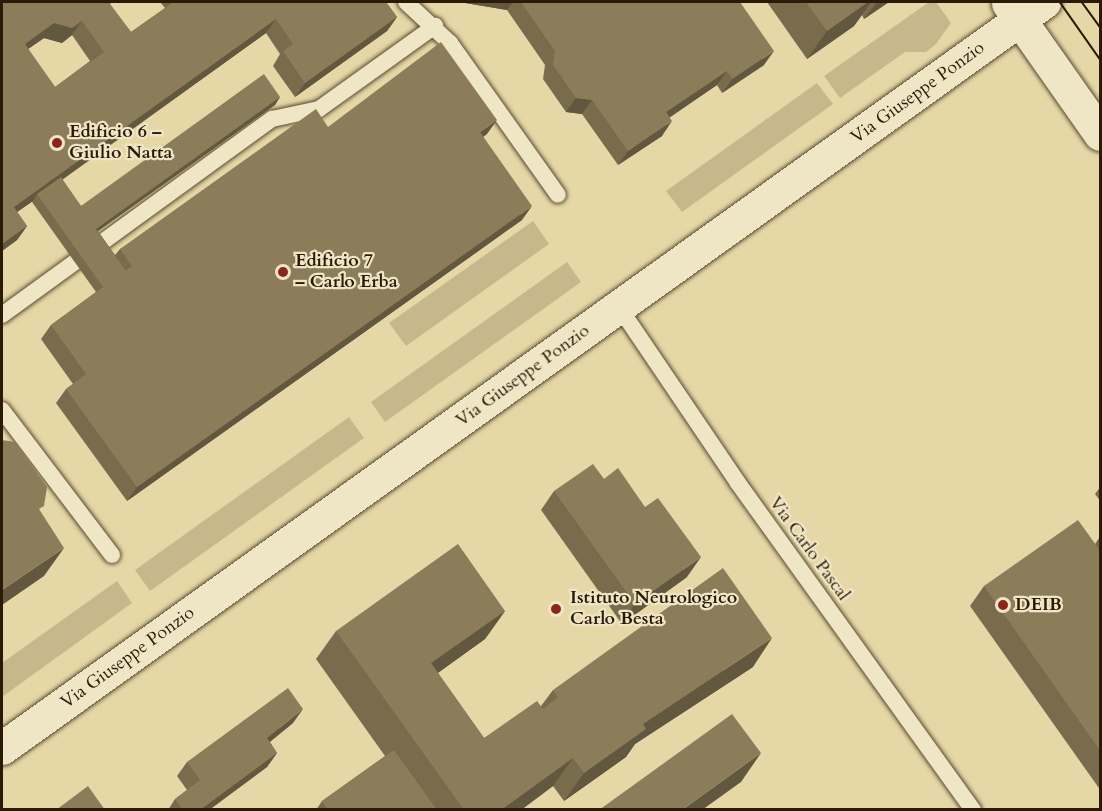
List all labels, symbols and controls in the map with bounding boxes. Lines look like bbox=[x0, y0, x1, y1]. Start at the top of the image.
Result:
street label: Via Giuseppe Ponzio bbox=[847, 37, 989, 149]
place label: Edificio 6 – Giulio Natta bbox=[69, 122, 172, 164]
marker: Edificio 6 – Giulio Natta bbox=[50, 136, 64, 150]
place label: Edificio 7 – Carlo Erba bbox=[295, 251, 398, 294]
marker: Edificio 7 – Carlo Erba bbox=[276, 265, 290, 279]
street label: Via Giuseppe Ponzio bbox=[452, 320, 594, 432]
street label: Via Carlo Pascal bbox=[764, 493, 854, 605]
place label: Istituto Neurologico Carlo Besta bbox=[570, 588, 737, 630]
place label: DEIB bbox=[1015, 594, 1062, 616]
marker: DEIB bbox=[996, 598, 1010, 612]
marker: Istituto Neurologico Carlo Besta bbox=[547, 600, 565, 618]
street label: Via Giuseppe Ponzio bbox=[57, 602, 199, 714]

